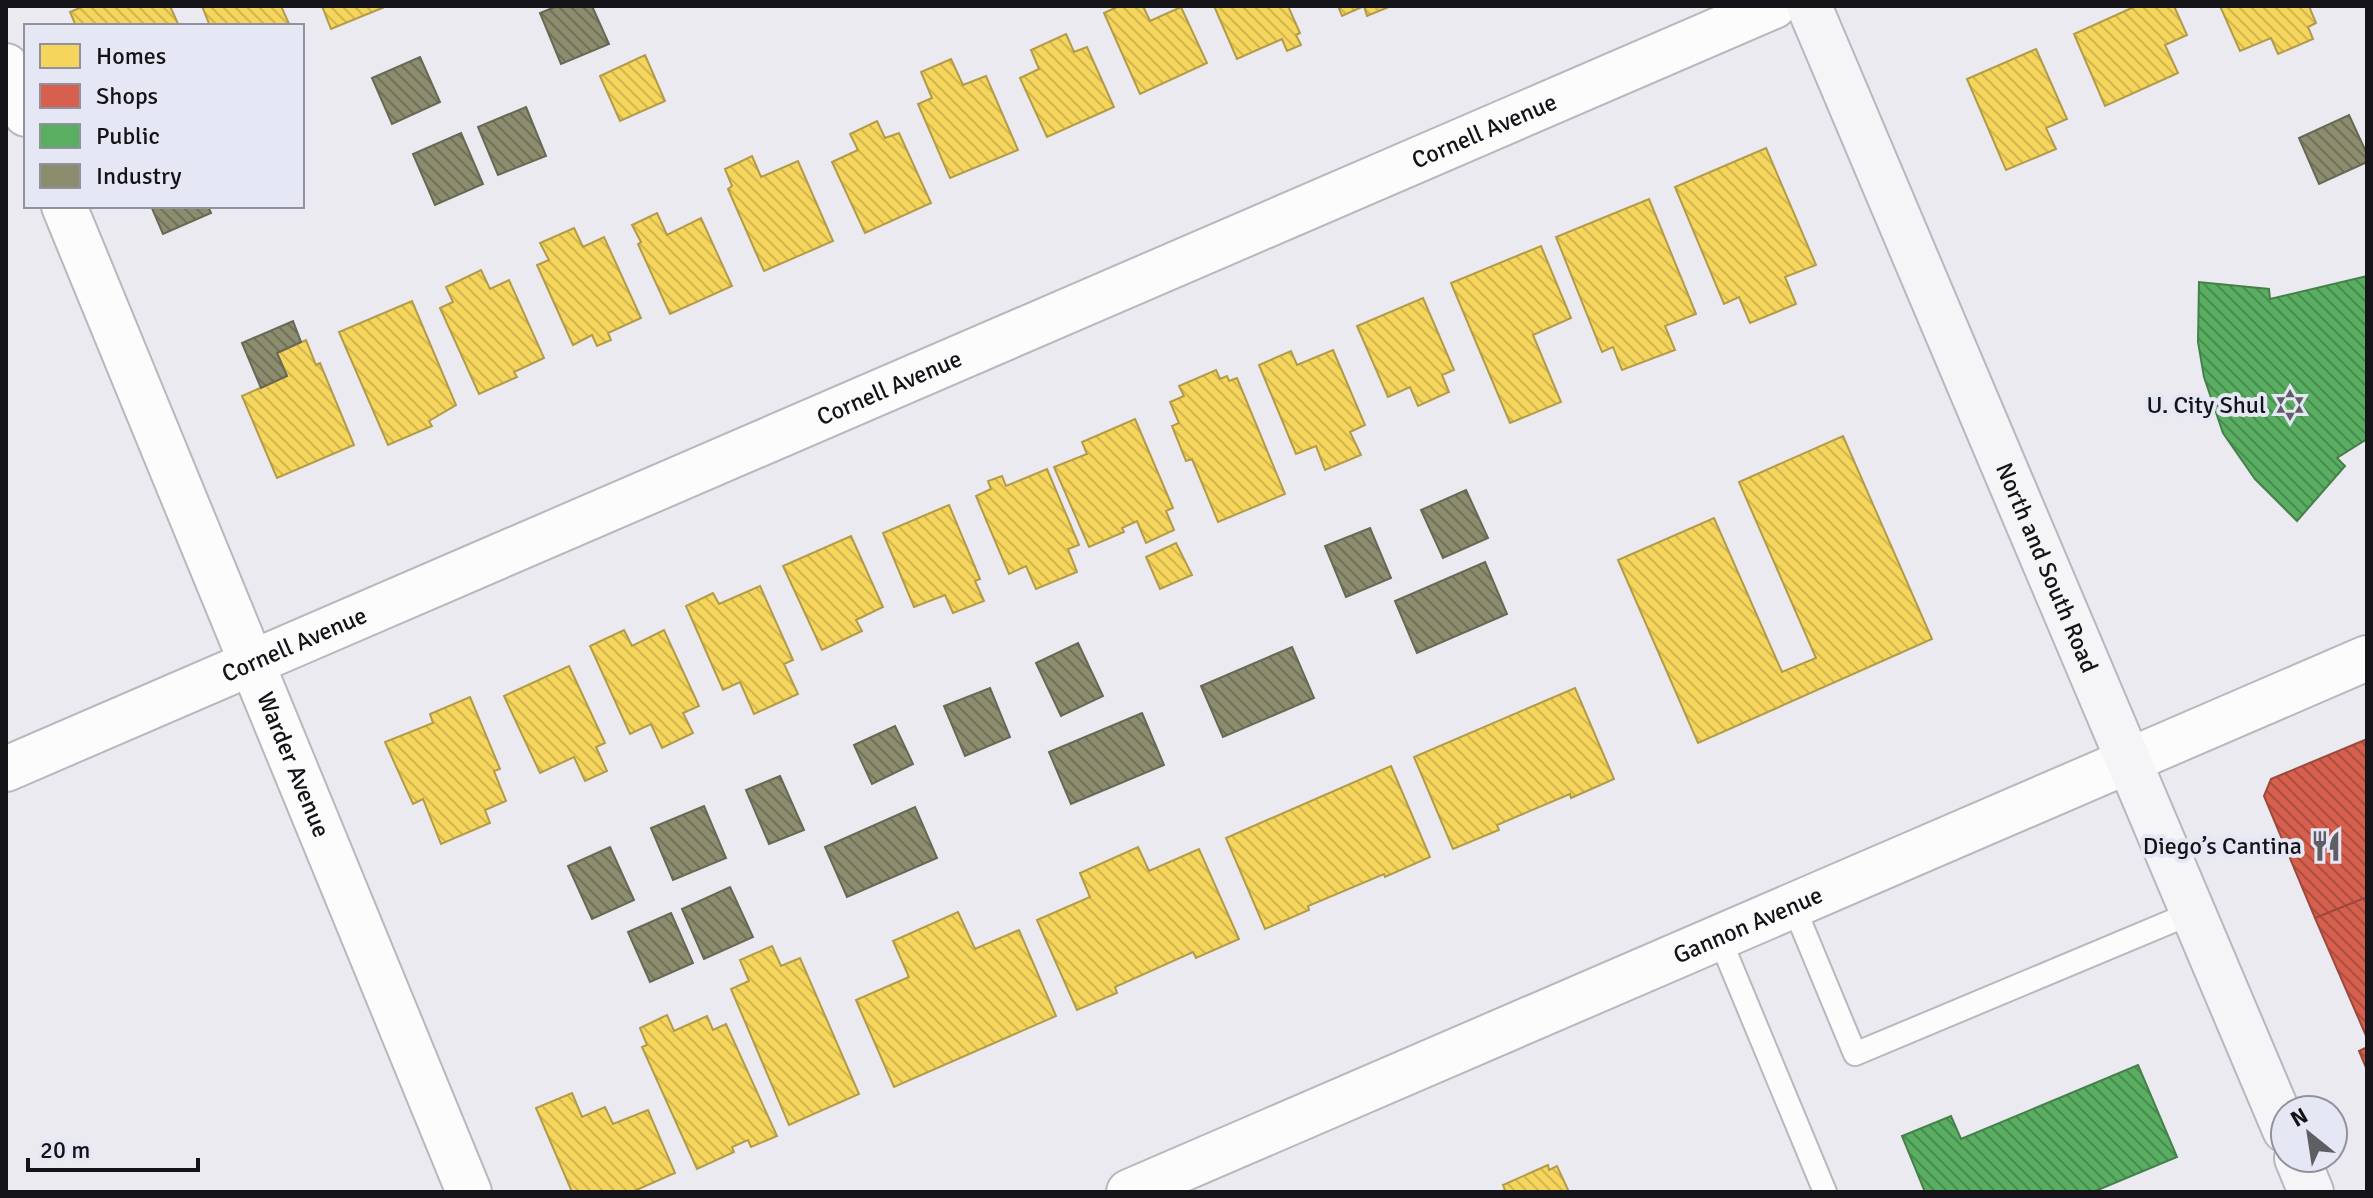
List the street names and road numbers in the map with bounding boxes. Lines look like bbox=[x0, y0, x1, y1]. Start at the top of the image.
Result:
street label: Cornell Avenue bbox=[1407, 87, 1561, 176]
street label: Cornell Avenue bbox=[812, 343, 966, 432]
street label: North and South Road bbox=[1989, 458, 2105, 677]
street label: Cornell Avenue bbox=[217, 600, 371, 689]
street label: Warder Avenue bbox=[250, 688, 337, 842]
street label: Gannon Avenue bbox=[1669, 880, 1827, 970]

